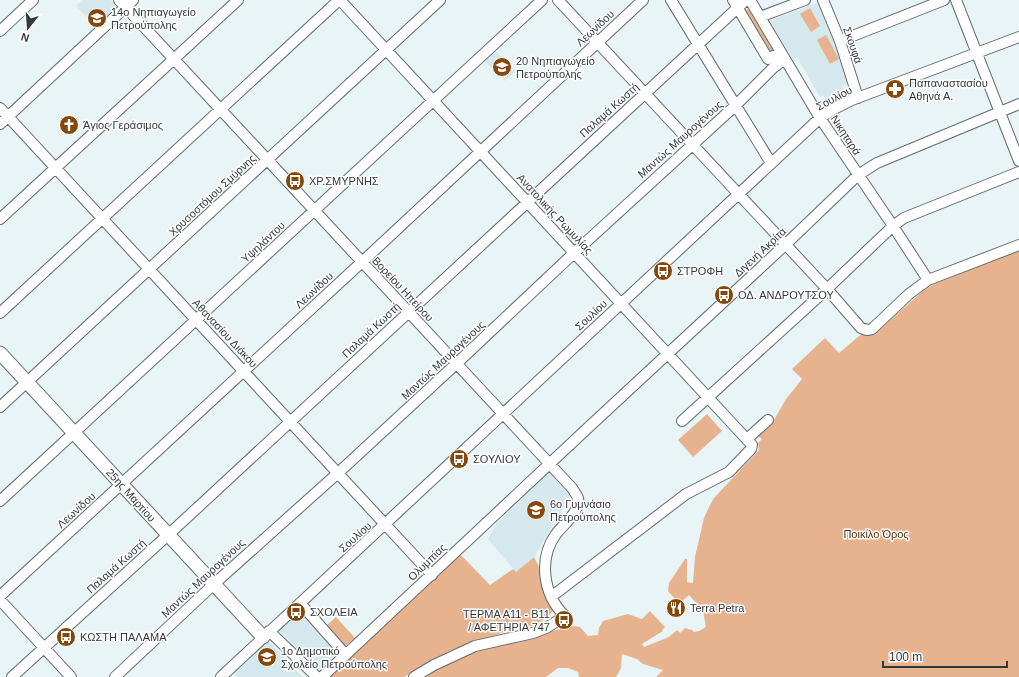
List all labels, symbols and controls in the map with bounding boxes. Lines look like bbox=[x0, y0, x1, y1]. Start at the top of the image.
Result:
place label: 14ο Νηπιαγωγείο Πετρούπολης bbox=[111, 6, 196, 31]
school or university icon: 14ο Νηπιαγωγείο Πετρούπολης bbox=[86, 7, 108, 29]
north arrow bbox=[8, 8, 48, 48]
street label: Λεωνίδου bbox=[574, 8, 616, 48]
street label: Σκουφά bbox=[841, 25, 865, 65]
text: N bbox=[19, 31, 31, 44]
place label: 20 Νηπιαγωγείο Πετρούπολης bbox=[516, 55, 595, 80]
school or university icon: 20 Νηπιαγωγείο Πετρούπολης bbox=[491, 56, 513, 78]
place label: Παπαναστασίου Αθηνά Α. bbox=[909, 77, 988, 102]
pharmacy icon: Παπαναστασίου Αθηνά Α. bbox=[884, 78, 906, 100]
street label: Παλαμά Κωστή bbox=[577, 81, 641, 139]
street label: Σουλίου bbox=[814, 84, 854, 112]
street label: Μαντώς Μαυρογένους bbox=[635, 98, 725, 180]
street label: Νικηταρά bbox=[829, 113, 864, 158]
church icon: Άγιος Γεράσιμος bbox=[58, 114, 80, 136]
place label: Άγιος Γεράσιμος bbox=[83, 119, 163, 131]
street label: Χρυσοστόμου Σμύρνης bbox=[166, 152, 258, 238]
bus stop icon: ΧΡ.ΣΜΥΡΝΗΣ bbox=[284, 170, 306, 192]
street label: Ανατολικής Ρωμυλίας bbox=[515, 172, 595, 256]
place label: ΧΡ.ΣΜΥΡΝΗΣ bbox=[309, 175, 379, 187]
street label: Υψηλάντου bbox=[239, 219, 287, 265]
street label: Διγενή Ακρίτα bbox=[732, 225, 789, 279]
street label: Βορείου Ηπείρου bbox=[370, 254, 436, 324]
bus stop icon: ΣΤΡΟΦΗ bbox=[652, 260, 674, 282]
place label: ΣΤΡΟΦΗ bbox=[677, 265, 723, 277]
street label: Λεωνίδου bbox=[293, 270, 335, 310]
bus stop icon: ΟΔ. ΑΝΔΡΟΥΤΣΟΥ bbox=[713, 284, 735, 306]
place label: ΟΔ. ΑΝΔΡΟΥΤΣΟΥ bbox=[738, 289, 834, 301]
street label: Αθανασίου Διάκου bbox=[190, 296, 260, 370]
street label: Σουλίου bbox=[573, 297, 609, 333]
street label: Παλαμά Κωστή bbox=[340, 300, 402, 360]
street label: Μαντώς Μαυρογένους bbox=[399, 318, 487, 402]
bus stop icon: ΣΟΥΛΙΟΥ bbox=[448, 448, 470, 470]
place label: ΣΟΥΛΙΟΥ bbox=[473, 453, 521, 465]
street label: 25ης Μαρτίου bbox=[104, 466, 158, 524]
street label: Λεωνίδου bbox=[55, 490, 97, 530]
place label: 6ο Γυμνάσιο Πετρούπολης bbox=[550, 498, 616, 523]
school or university icon: 6ο Γυμνάσιο Πετρούπολης bbox=[525, 499, 547, 521]
street label: Σουλίου bbox=[336, 519, 374, 555]
park label: Ποικίλο Όρος bbox=[843, 528, 909, 540]
street label: Μαντώς Μαυρογένους bbox=[159, 536, 247, 620]
street label: Παλαμά Κωστή bbox=[84, 537, 148, 595]
street label: Ολυμπίας bbox=[406, 541, 448, 583]
restaurant icon: Terra Petra bbox=[665, 597, 687, 619]
bus stop icon: ΣΧΟΛΕΙΑ bbox=[285, 601, 307, 623]
place label: Terra Petra bbox=[690, 602, 745, 614]
place label: ΣΧΟΛΕΙΑ bbox=[310, 606, 358, 618]
place label: ΤΕΡΜΑ Α11 - Β11 / ΑΦΕΤΗΡΙΑ 747 bbox=[463, 608, 550, 633]
bus stop icon: ΤΕΡΜΑ Α11 - Β11 / ΑΦΕΤΗΡΙΑ 747 bbox=[553, 609, 575, 631]
bus stop icon: ΚΩΣΤΗ ΠΑΛΑΜΑ bbox=[55, 626, 77, 648]
place label: ΚΩΣΤΗ ΠΑΛΑΜΑ bbox=[80, 631, 167, 643]
scale bar bbox=[883, 643, 1007, 669]
place label: 1ο Δημοτικό Σχολείο Πετρούπολης bbox=[281, 645, 387, 670]
school or university icon: 1ο Δημοτικό Σχολείο Πετρούπολης bbox=[256, 646, 278, 668]
text: 100 m bbox=[889, 650, 922, 664]

